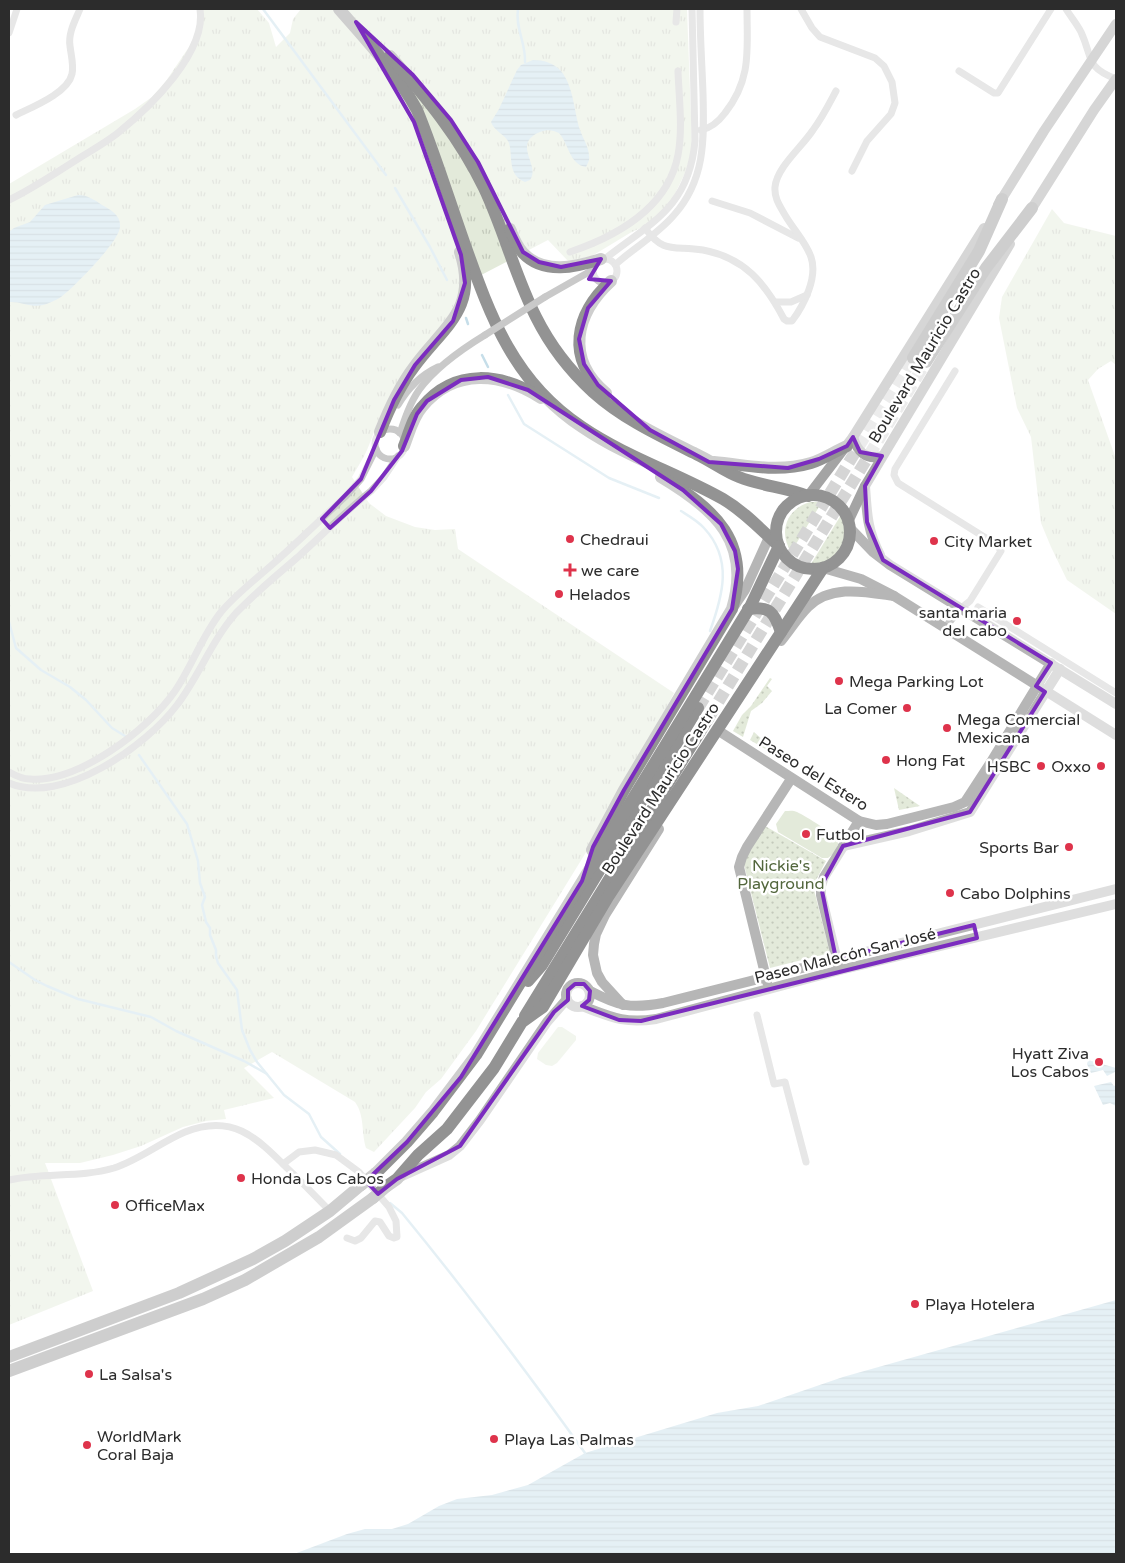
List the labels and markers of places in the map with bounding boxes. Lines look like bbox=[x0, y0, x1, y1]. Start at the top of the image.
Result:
place label: Chedraui bbox=[580, 530, 649, 550]
place label: City Market bbox=[944, 532, 1032, 552]
marker: Chedraui bbox=[564, 533, 576, 545]
marker: City Market bbox=[928, 535, 940, 547]
place label: we care bbox=[581, 561, 639, 581]
marker: we care bbox=[563, 563, 577, 577]
place label: Helados bbox=[569, 585, 630, 605]
marker: Helados bbox=[553, 588, 565, 600]
place label: santa maria del cabo bbox=[919, 603, 1007, 641]
marker: santa maria del cabo bbox=[1011, 615, 1023, 627]
place label: Mega Parking Lot bbox=[849, 672, 984, 692]
marker: Mega Parking Lot bbox=[833, 675, 845, 687]
place label: La Comer bbox=[824, 699, 898, 719]
marker: La Comer bbox=[901, 702, 913, 714]
place label: Mega Comercial Mexicana bbox=[957, 710, 1080, 748]
marker: Mega Comercial Mexicana bbox=[941, 722, 953, 734]
place label: Hong Fat bbox=[896, 751, 965, 771]
marker: Hong Fat bbox=[880, 754, 892, 766]
place label: HSBC bbox=[987, 757, 1031, 777]
place label: Oxxo bbox=[1051, 757, 1091, 777]
marker: HSBC bbox=[1035, 760, 1047, 772]
marker: Oxxo bbox=[1095, 760, 1107, 772]
place label: Futbol bbox=[816, 825, 865, 845]
marker: Futbol bbox=[800, 828, 812, 840]
place label: Sports Bar bbox=[979, 838, 1060, 858]
marker: Sports Bar bbox=[1063, 841, 1075, 853]
place label: Cabo Dolphins bbox=[960, 884, 1071, 904]
marker: Cabo Dolphins bbox=[944, 887, 956, 899]
place label: Hyatt Ziva Los Cabos bbox=[1011, 1044, 1089, 1082]
marker: Hyatt Ziva Los Cabos bbox=[1093, 1056, 1105, 1068]
place label: Honda Los Cabos bbox=[251, 1169, 384, 1189]
marker: Honda Los Cabos bbox=[235, 1172, 247, 1184]
place label: OfficeMax bbox=[125, 1196, 205, 1216]
marker: OfficeMax bbox=[109, 1199, 121, 1211]
place label: Playa Hotelera bbox=[925, 1295, 1035, 1315]
marker: Playa Hotelera bbox=[909, 1298, 921, 1310]
place label: La Salsa's bbox=[99, 1365, 172, 1385]
marker: La Salsa's bbox=[83, 1368, 95, 1380]
place label: WorldMark Coral Baja bbox=[97, 1427, 182, 1465]
place label: Playa Las Palmas bbox=[504, 1430, 634, 1450]
marker: Playa Las Palmas bbox=[488, 1433, 500, 1445]
marker: WorldMark Coral Baja bbox=[81, 1439, 93, 1451]

